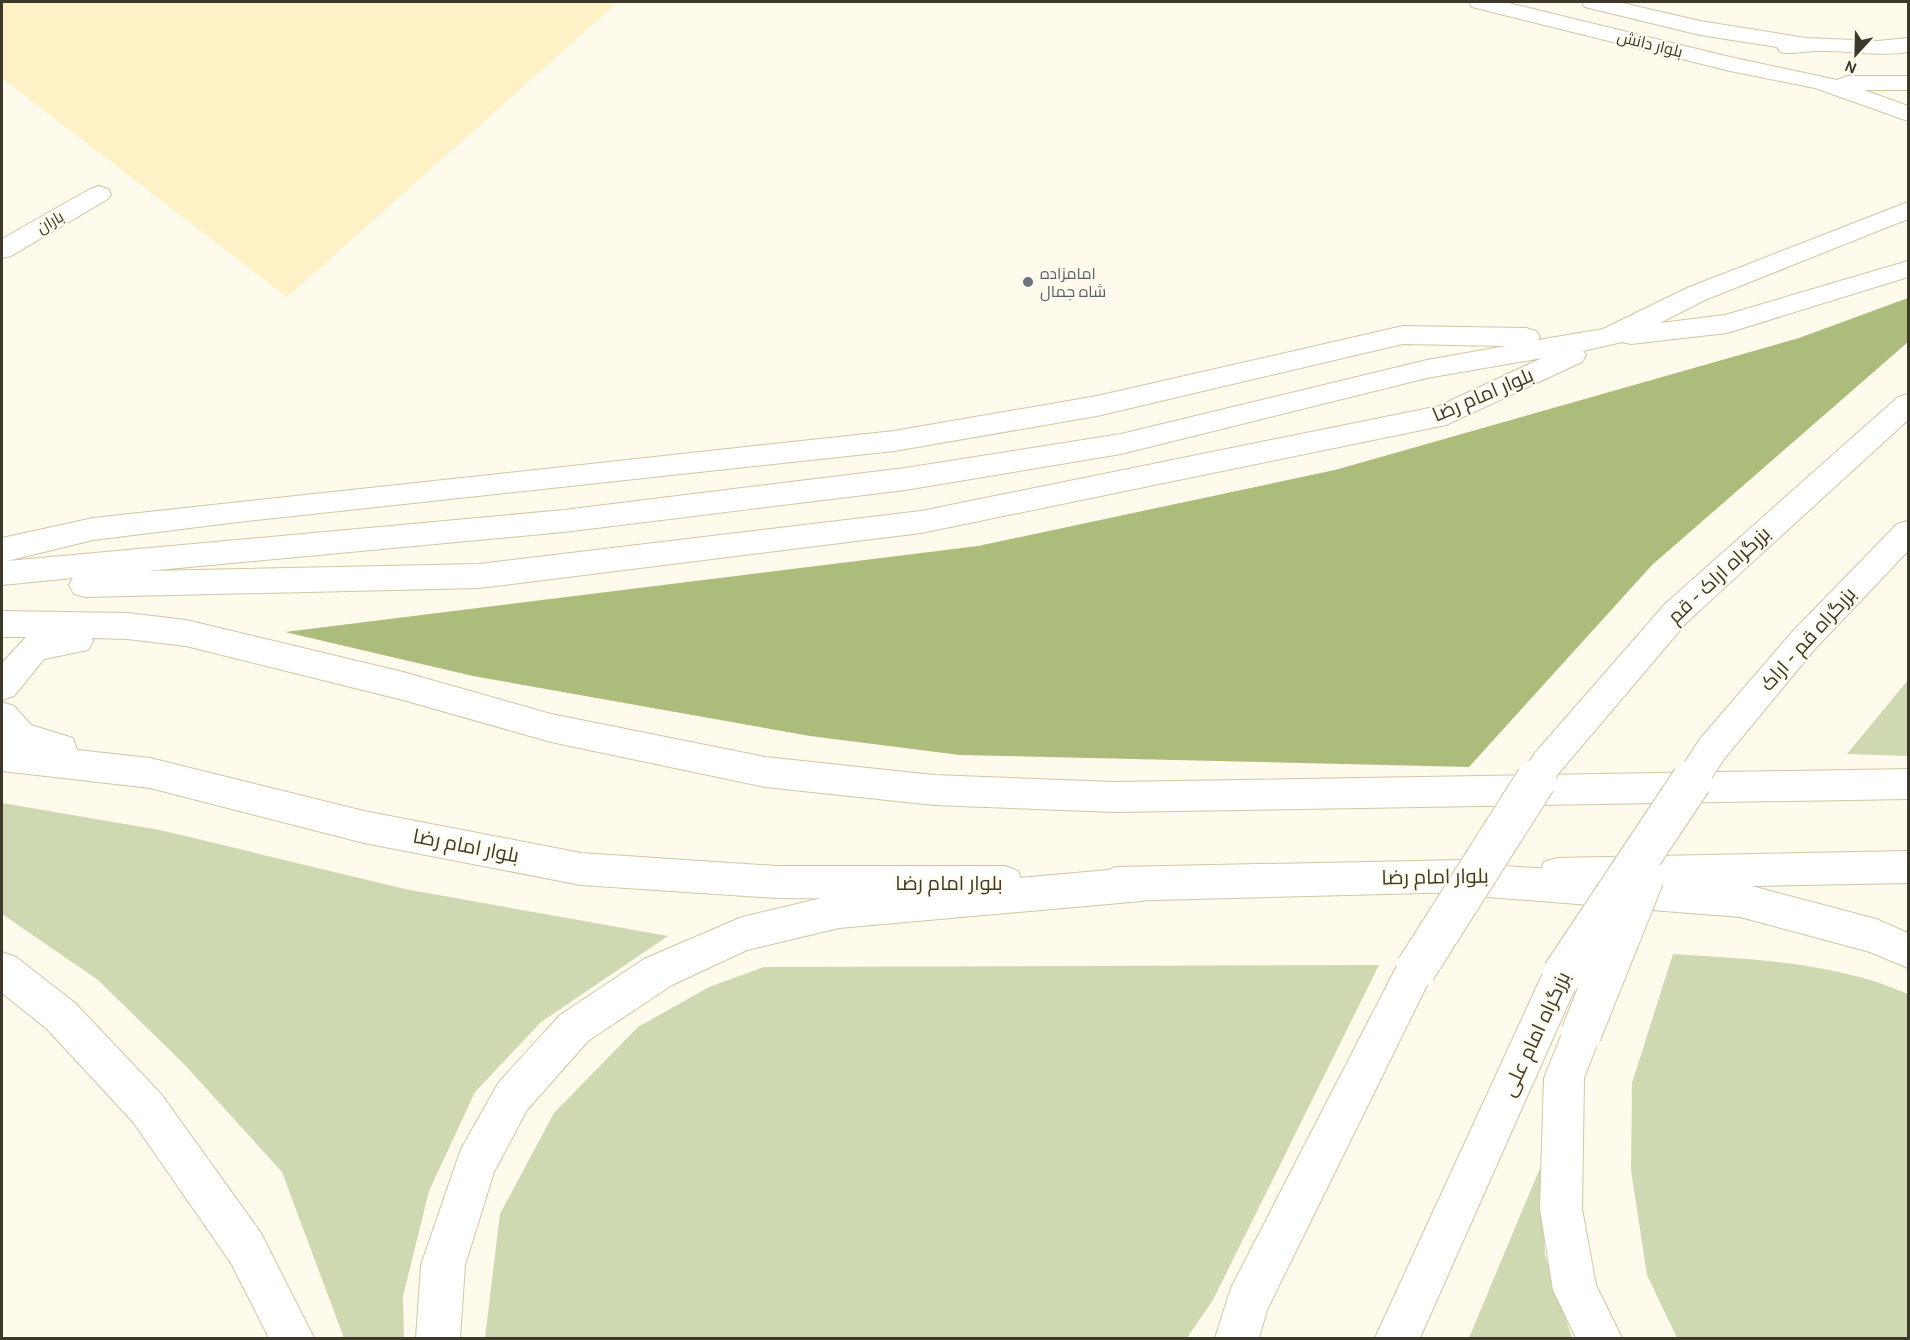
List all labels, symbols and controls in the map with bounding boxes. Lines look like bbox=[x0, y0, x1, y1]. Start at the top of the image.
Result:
north arrow bbox=[1826, 24, 1886, 84]
street label: بلوار دانش bbox=[1615, 27, 1685, 62]
text: N bbox=[1842, 56, 1859, 78]
street label: باران bbox=[33, 207, 67, 238]
place label: امامزاده شاه جمال bbox=[1040, 264, 1106, 302]
marker: امامزاده شاه جمال bbox=[1021, 275, 1035, 289]
street label: بلوار امام رضا bbox=[1429, 363, 1538, 428]
street label: بزرگراه اراک - قم bbox=[1663, 522, 1776, 630]
street label: بزرگراه قم - اراک bbox=[1755, 582, 1862, 697]
street label: بلوار امام رضا bbox=[411, 824, 521, 869]
street label: بلوار امام رضا bbox=[1381, 865, 1489, 891]
street label: بلوار امام رضا bbox=[895, 872, 1003, 897]
street label: بزرگراه امام علی bbox=[1497, 968, 1577, 1101]

